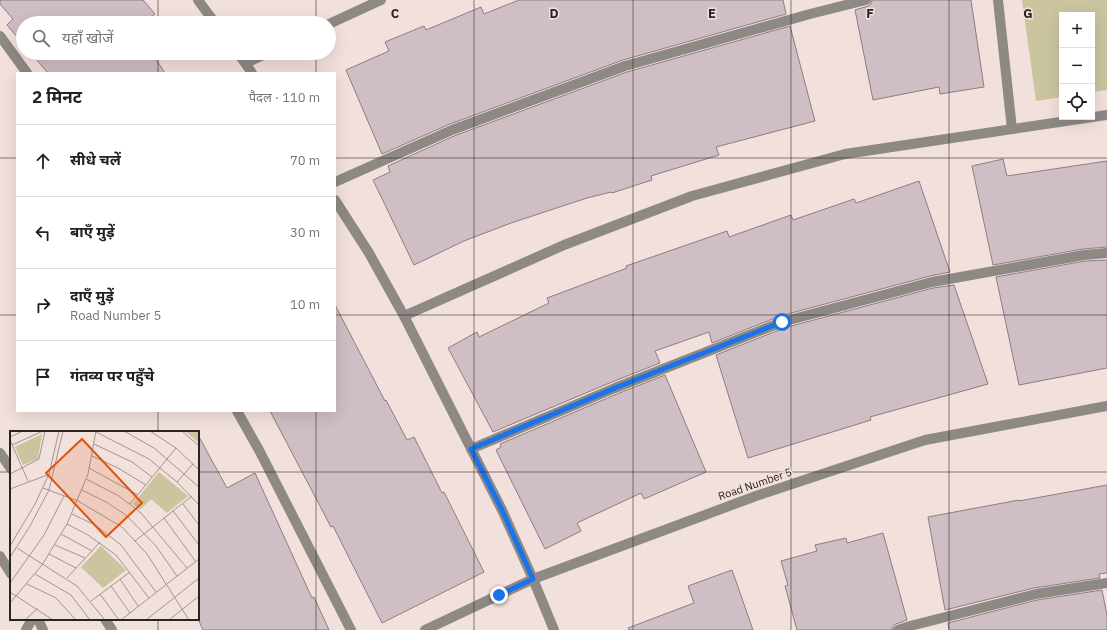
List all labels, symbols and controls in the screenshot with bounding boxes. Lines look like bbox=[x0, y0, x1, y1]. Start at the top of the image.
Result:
text: C bbox=[391, 5, 400, 22]
text: D bbox=[549, 5, 559, 22]
text: E bbox=[708, 5, 716, 22]
text: F bbox=[866, 5, 874, 22]
text: G bbox=[1023, 5, 1033, 22]
map controls bbox=[1059, 12, 1095, 120]
button: + bbox=[1059, 12, 1095, 48]
search box bbox=[16, 16, 336, 60]
icon: search bbox=[30, 27, 52, 49]
text: यहाँ खोजें bbox=[62, 28, 113, 47]
button: − bbox=[1059, 48, 1095, 84]
button: locate bbox=[1059, 84, 1095, 120]
text: 2 मिनट bbox=[32, 86, 82, 108]
text: पैदल · 110 m bbox=[249, 89, 320, 106]
icon: ahead bbox=[32, 150, 54, 172]
text: सीधे चलें bbox=[70, 150, 121, 169]
text: 70 m bbox=[290, 152, 320, 169]
icon: left bbox=[32, 222, 54, 244]
text: बाएँ मुड़ें bbox=[70, 222, 115, 241]
text: 30 m bbox=[290, 224, 320, 241]
text: दाएँ मुड़ें bbox=[70, 286, 114, 305]
icon: right bbox=[32, 294, 54, 316]
text: 10 m bbox=[290, 296, 320, 313]
text: Road Number 5 bbox=[70, 307, 161, 324]
route start bbox=[773, 313, 791, 331]
icon: arrive bbox=[32, 366, 54, 388]
text: गंतव्य पर पहुँचे bbox=[70, 366, 154, 385]
inset map bbox=[10, 431, 199, 620]
street label: Road Number 5 bbox=[716, 465, 794, 503]
route end bbox=[490, 586, 508, 604]

